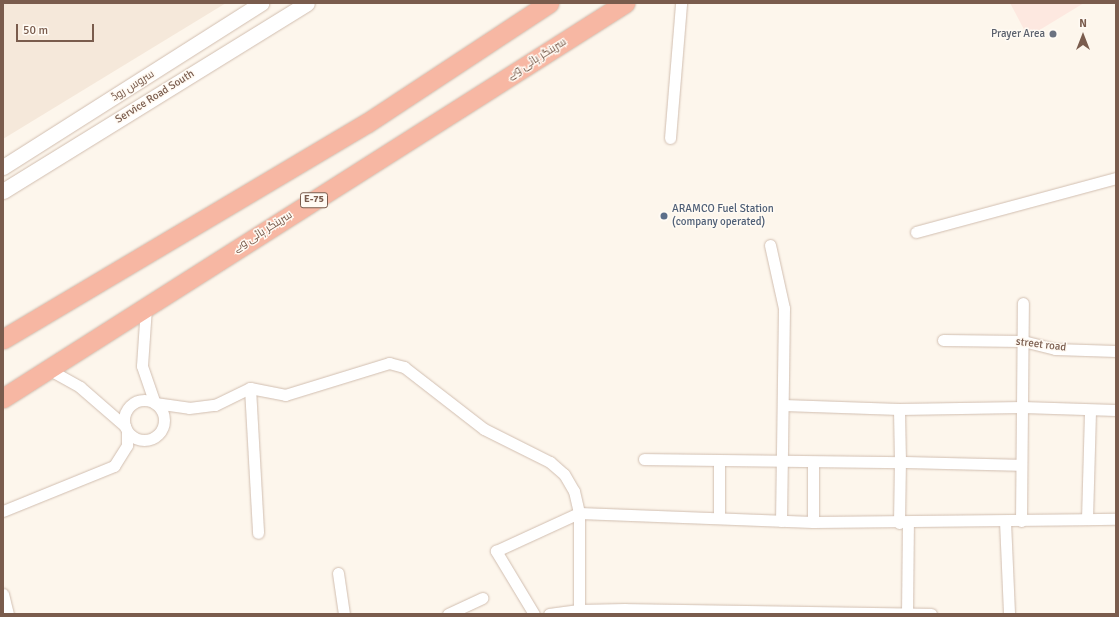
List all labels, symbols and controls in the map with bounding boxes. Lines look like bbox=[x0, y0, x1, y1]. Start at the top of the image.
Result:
scale bar bbox=[18, 16, 96, 42]
north arrow bbox=[1063, 16, 1103, 56]
text: N bbox=[1079, 17, 1087, 30]
text: 50 m bbox=[23, 23, 48, 38]
place label: Prayer Area bbox=[991, 27, 1045, 41]
marker: Prayer Area bbox=[1048, 29, 1058, 39]
street label: سرینگر ہائی وے bbox=[505, 36, 569, 82]
street label: Service Road South bbox=[113, 67, 197, 127]
street label: سروس روڈ bbox=[109, 68, 157, 104]
road number: E-75 bbox=[300, 192, 328, 208]
place label: ARAMCO Fuel Station (company operated) bbox=[672, 203, 774, 229]
street label: سرینگر ہائی وے bbox=[231, 209, 295, 255]
marker: ARAMCO Fuel Station (company operated) bbox=[659, 211, 669, 221]
street label: street road bbox=[1015, 335, 1067, 355]

